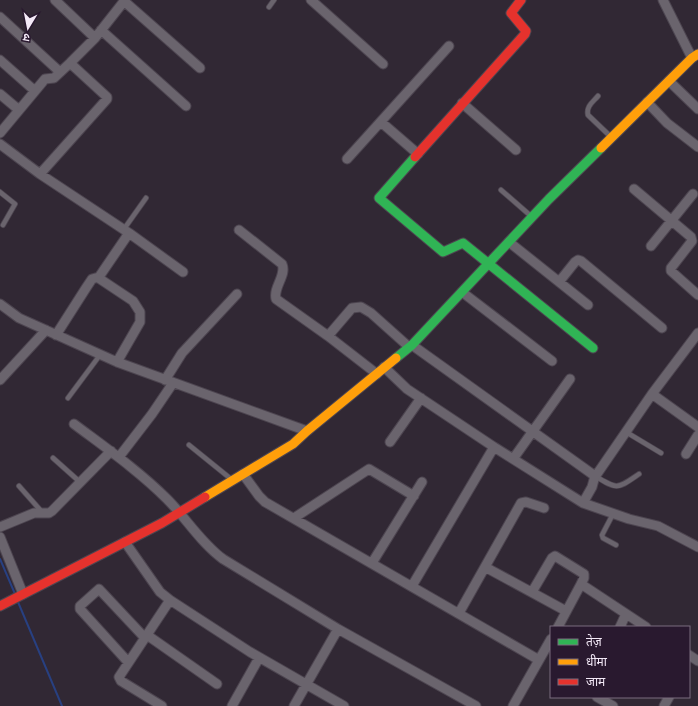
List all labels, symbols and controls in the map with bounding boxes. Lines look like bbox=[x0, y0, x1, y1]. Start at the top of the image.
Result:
north arrow bbox=[8, 8, 48, 48]
text: उ bbox=[21, 29, 31, 45]
legend bbox=[550, 626, 690, 698]
text: तेज़ bbox=[586, 634, 603, 651]
text: धीमा bbox=[586, 654, 608, 671]
text: जाम bbox=[586, 674, 606, 691]

